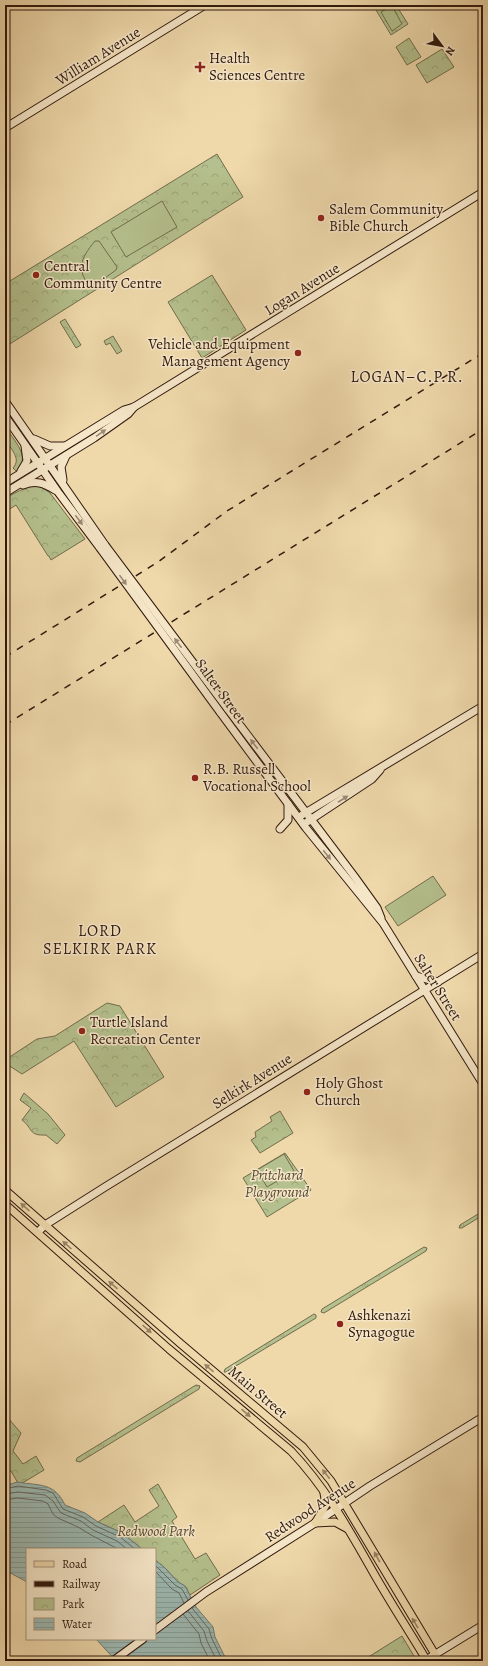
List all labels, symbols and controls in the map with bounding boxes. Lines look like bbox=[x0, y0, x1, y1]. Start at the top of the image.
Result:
street label: William Avenue bbox=[51, 22, 144, 91]
north arrow bbox=[422, 26, 462, 66]
text: N bbox=[442, 44, 459, 58]
place label: Health Sciences Centre bbox=[209, 48, 306, 85]
marker: Health Sciences Centre bbox=[194, 61, 206, 73]
place label: Salem Community Bible Church bbox=[329, 199, 444, 236]
marker: Salem Community Bible Church bbox=[316, 213, 326, 223]
place label: Central Community Centre bbox=[44, 256, 162, 293]
street label: Logan Avenue bbox=[261, 258, 344, 320]
marker: Central Community Centre bbox=[31, 270, 41, 280]
place label: Vehicle and Equipment Management Agency bbox=[147, 334, 290, 371]
marker: Vehicle and Equipment Management Agency bbox=[293, 348, 303, 358]
district label: LOGAN–C.P.R. bbox=[350, 366, 464, 388]
one-way arrow bbox=[96, 429, 106, 437]
one-way arrow bbox=[75, 515, 83, 525]
one-way arrow bbox=[119, 574, 127, 585]
one-way arrow bbox=[174, 637, 182, 648]
street label: Salter Street bbox=[191, 655, 251, 727]
one-way arrow bbox=[250, 739, 258, 750]
place label: R.B. Russell Vocational School bbox=[202, 759, 311, 796]
marker: R.B. Russell Vocational School bbox=[190, 773, 200, 783]
one-way arrow bbox=[338, 795, 349, 803]
one-way arrow bbox=[323, 850, 332, 861]
district label: LORD SELKIRK PARK bbox=[43, 920, 157, 960]
street label: Salter Street bbox=[409, 950, 467, 1024]
place label: Turtle Island Recreation Center bbox=[90, 1012, 201, 1049]
marker: Turtle Island Recreation Center bbox=[77, 1026, 87, 1036]
street label: Selkirk Avenue bbox=[208, 1048, 296, 1113]
place label: Holy Ghost Church bbox=[315, 1073, 383, 1110]
marker: Holy Ghost Church bbox=[302, 1087, 312, 1097]
park label: Pritchard Playground bbox=[245, 1165, 309, 1202]
one-way arrow bbox=[20, 1203, 30, 1212]
one-way arrow bbox=[62, 1240, 72, 1250]
one-way arrow bbox=[107, 1281, 118, 1290]
place label: Ashkenazi Synagogue bbox=[347, 1305, 415, 1342]
marker: Ashkenazi Synagogue bbox=[335, 1319, 345, 1329]
one-way arrow bbox=[142, 1325, 152, 1334]
street label: Main Street bbox=[224, 1361, 292, 1423]
one-way arrow bbox=[203, 1363, 214, 1372]
one-way arrow bbox=[241, 1409, 252, 1418]
one-way arrow bbox=[321, 1468, 330, 1479]
street label: Redwood Avenue bbox=[261, 1473, 359, 1547]
park label: Redwood Park bbox=[117, 1521, 195, 1541]
legend bbox=[26, 1548, 156, 1640]
one-way arrow bbox=[374, 1551, 381, 1563]
text: Road bbox=[62, 1556, 88, 1572]
text: Railway bbox=[62, 1576, 101, 1592]
text: Park bbox=[62, 1596, 85, 1612]
text: Water bbox=[61, 1616, 92, 1632]
one-way arrow bbox=[412, 1617, 419, 1629]

